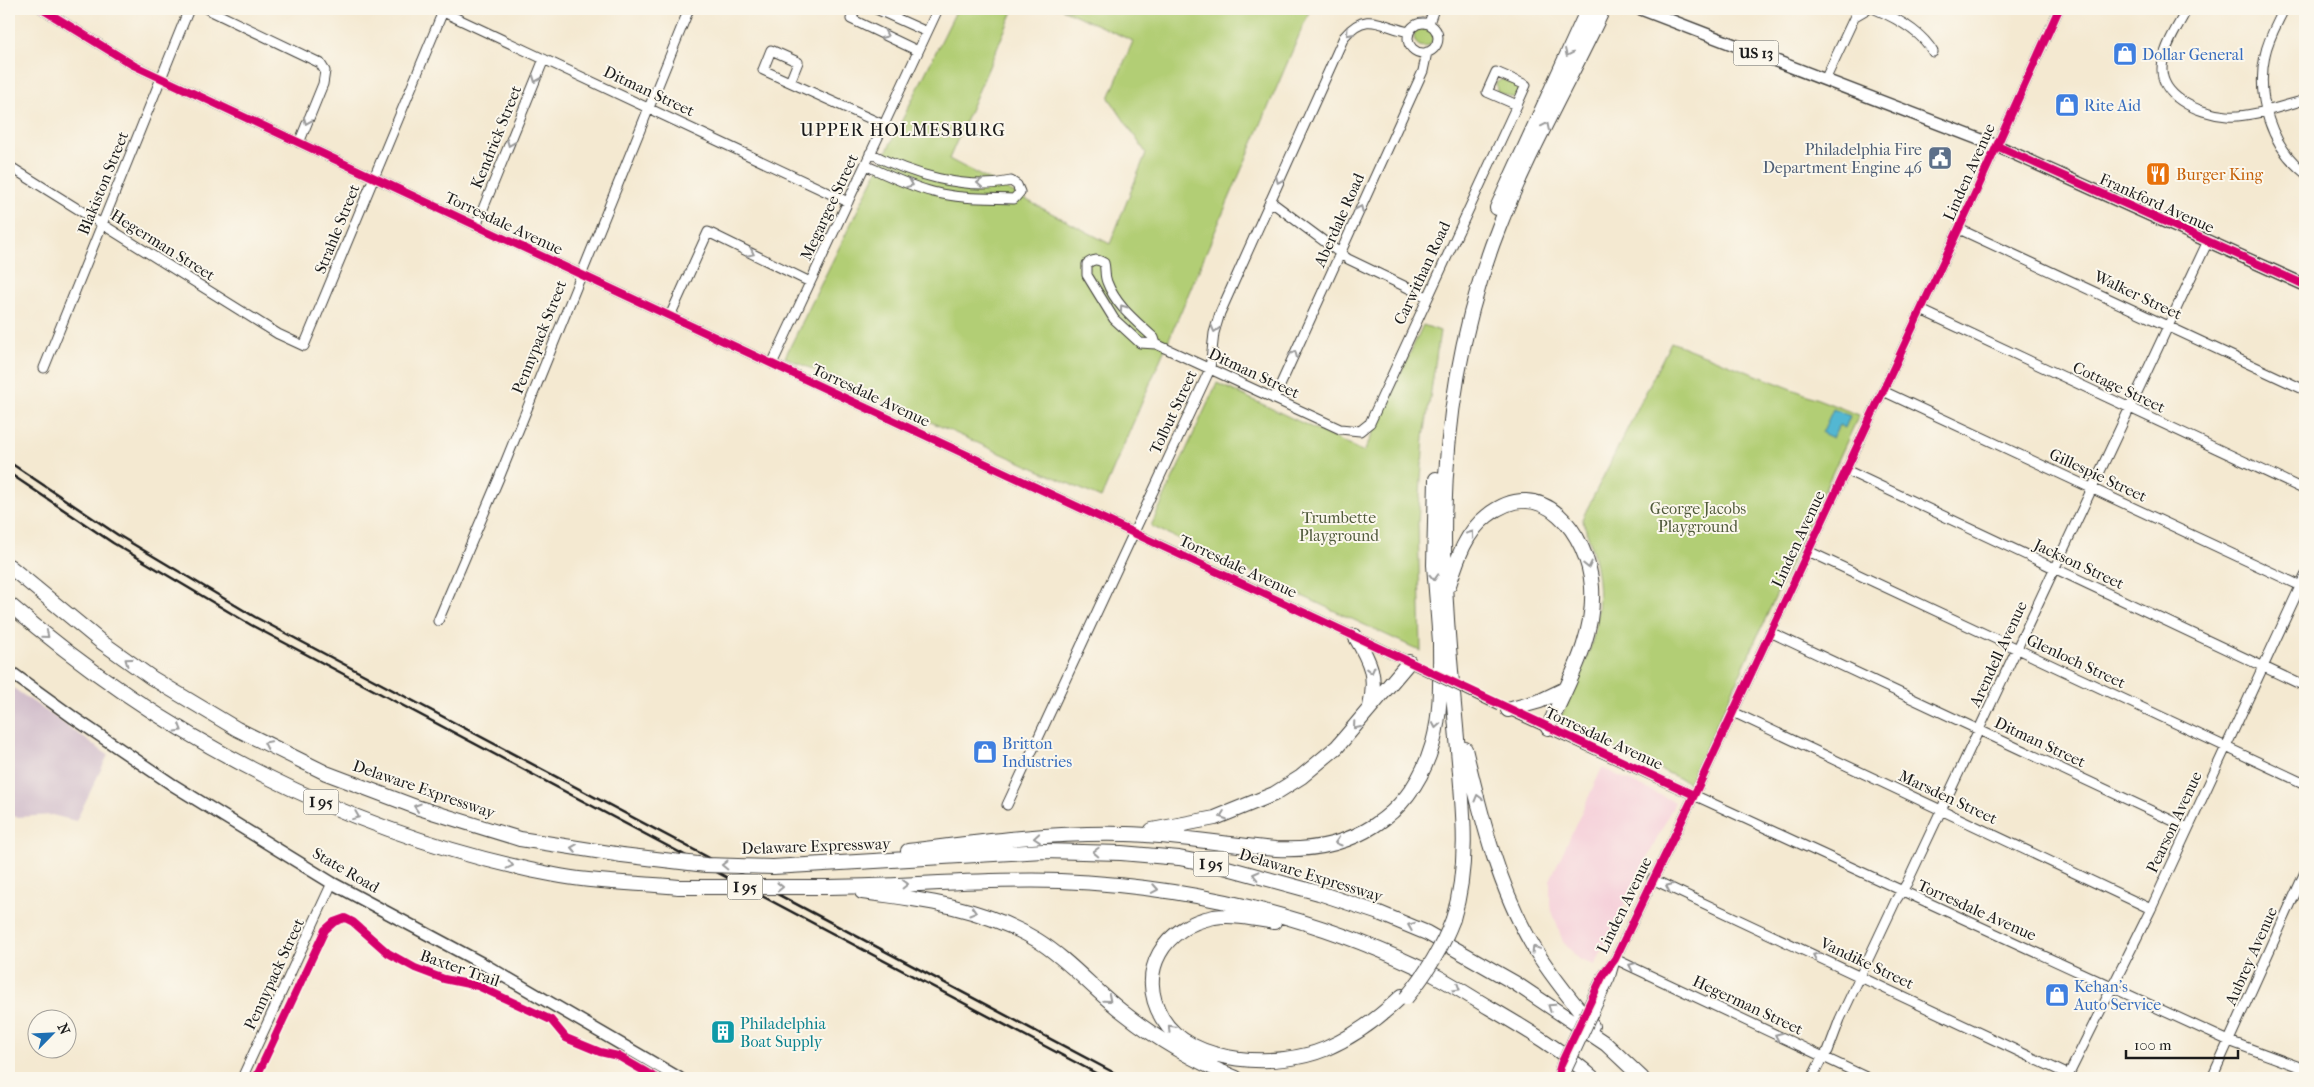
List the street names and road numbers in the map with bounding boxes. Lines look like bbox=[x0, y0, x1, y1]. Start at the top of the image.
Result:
road number: US 13 bbox=[1734, 40, 1778, 66]
street label: Ditman Street bbox=[600, 62, 698, 120]
street label: Kendrick Street bbox=[467, 82, 525, 191]
street label: Linden Avenue bbox=[1939, 120, 1999, 224]
street label: Blakiston Street bbox=[74, 128, 132, 237]
street label: Megargee Street bbox=[796, 151, 862, 263]
street label: Frankford Avenue bbox=[2097, 169, 2217, 237]
street label: Aberdale Road bbox=[1309, 170, 1368, 271]
street label: Strahle Street bbox=[310, 181, 364, 277]
street label: Torresdale Avenue bbox=[442, 187, 566, 259]
street label: Hegerman Street bbox=[107, 205, 219, 285]
street label: Carwithan Road bbox=[1390, 218, 1454, 328]
street label: Walker Street bbox=[2090, 266, 2185, 324]
street label: Pennypack Street bbox=[508, 277, 571, 397]
street label: Ditman Street bbox=[1205, 344, 1303, 402]
street label: Cottage Street bbox=[2070, 357, 2168, 417]
street label: Torresdale Avenue bbox=[809, 359, 933, 431]
street label: Tolbut Street bbox=[1145, 367, 1201, 457]
street label: Gillespie Street bbox=[2046, 444, 2150, 506]
street label: Linden Avenue bbox=[1767, 488, 1829, 590]
street label: Torresdale Avenue bbox=[1176, 530, 1300, 602]
street label: Jackson Street bbox=[2029, 534, 2127, 593]
street label: Arendell Avenue bbox=[1965, 598, 2031, 711]
street label: Glenloch Street bbox=[2024, 630, 2129, 692]
street label: Torresdale Avenue bbox=[1542, 702, 1666, 774]
street label: Ditman Street bbox=[1991, 713, 2089, 771]
street label: Delaware Expressway bbox=[350, 756, 498, 822]
street label: Marsden Street bbox=[1896, 766, 2000, 828]
street label: Pearson Avenue bbox=[2142, 768, 2206, 876]
road number: I 95 bbox=[304, 790, 338, 814]
street label: Delaware Expressway bbox=[741, 834, 891, 858]
street label: State Road bbox=[309, 843, 383, 897]
street label: Delaware Expressway bbox=[1237, 844, 1386, 906]
road number: I 95 bbox=[1194, 852, 1228, 876]
street label: Linden Avenue bbox=[1593, 854, 1655, 956]
road number: I 95 bbox=[728, 874, 762, 900]
street label: Torresdale Avenue bbox=[1915, 875, 2039, 945]
street label: Aubrey Avenue bbox=[2220, 904, 2281, 1009]
street label: Pennypack Street bbox=[240, 915, 308, 1033]
street label: Vandike Street bbox=[1816, 933, 1917, 993]
street label: Baxter Trail bbox=[418, 945, 503, 991]
street label: Hegerman Street bbox=[1690, 971, 1806, 1039]

